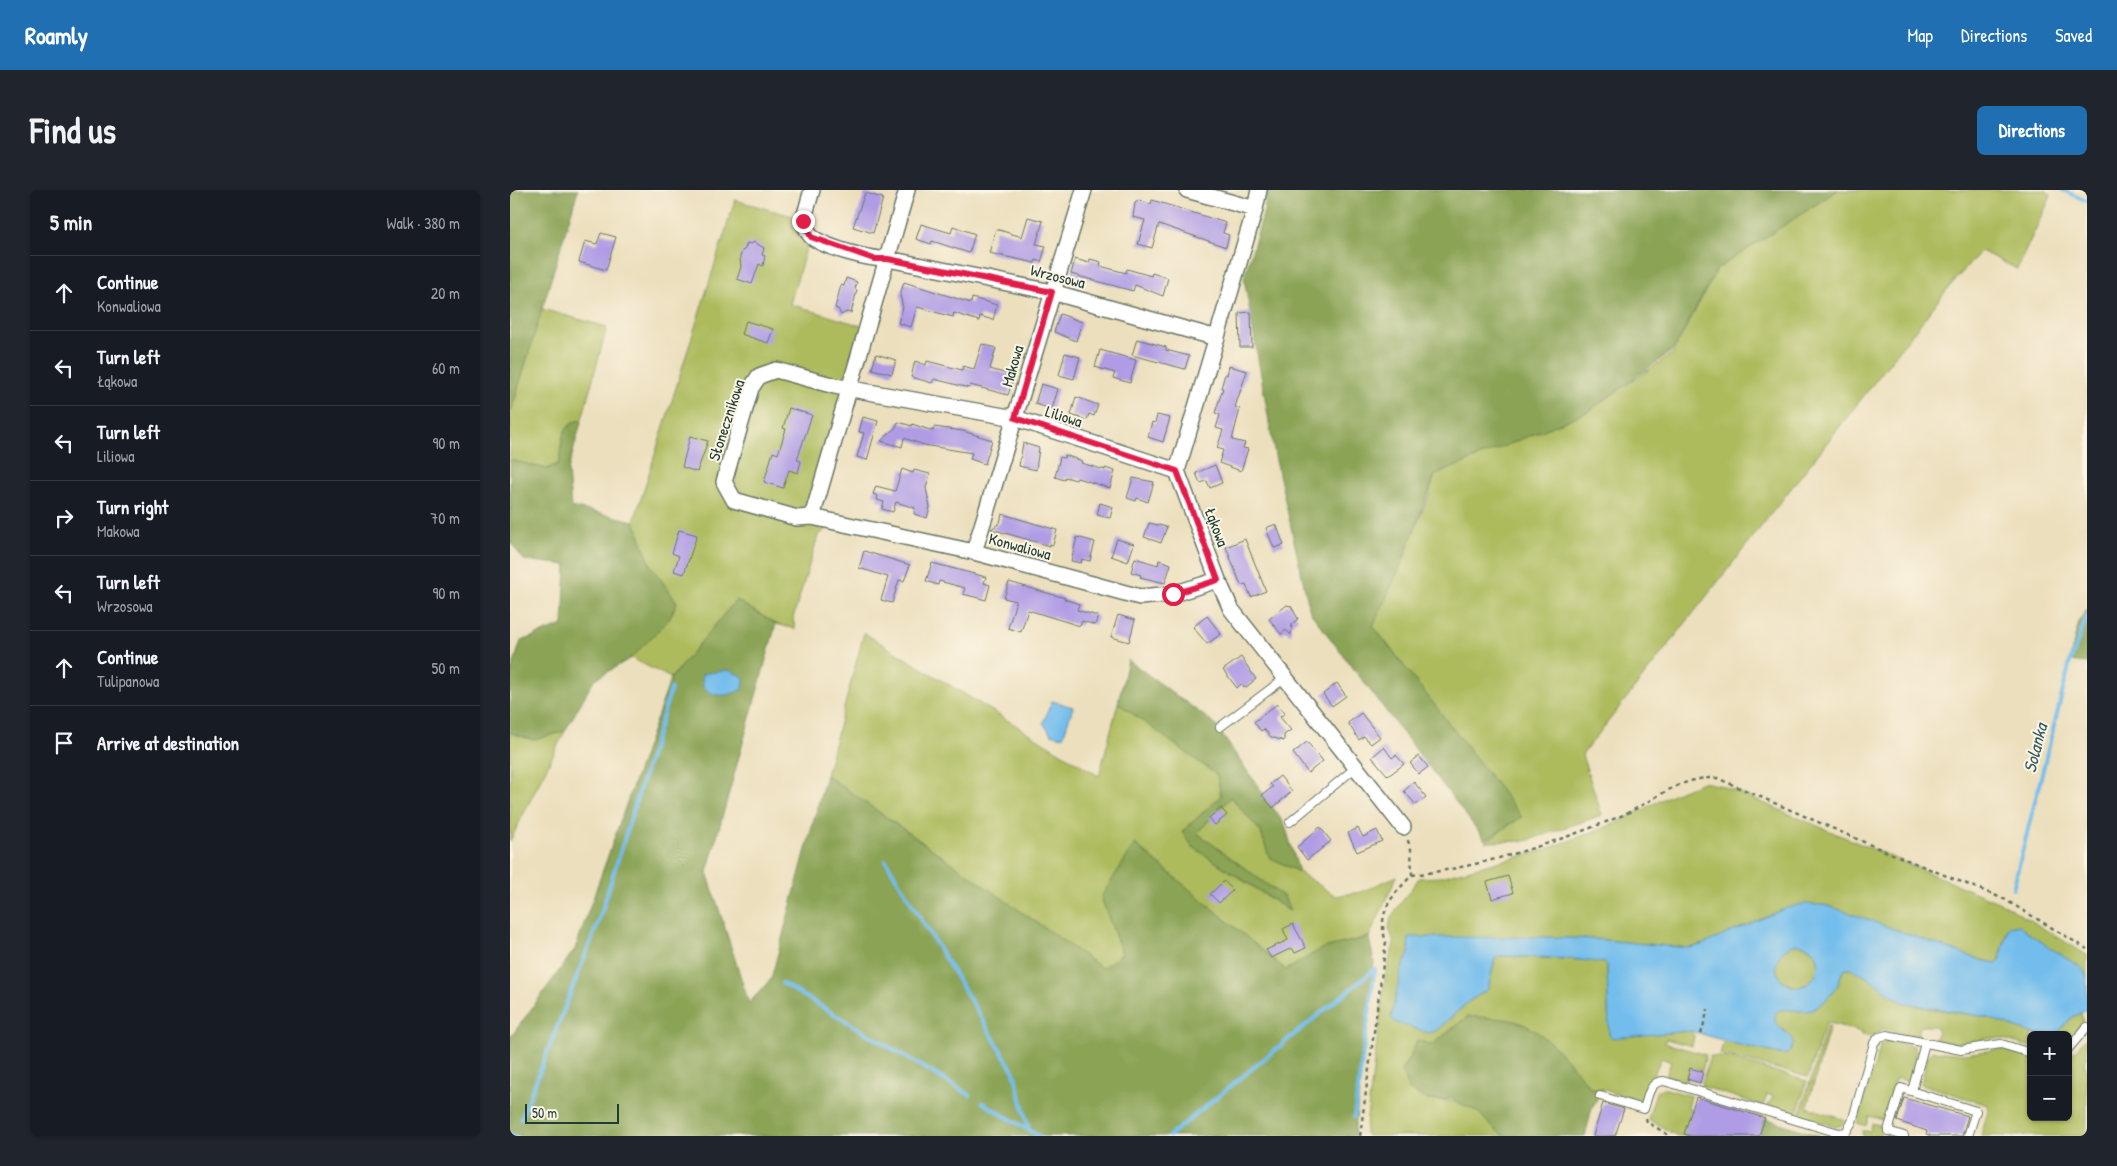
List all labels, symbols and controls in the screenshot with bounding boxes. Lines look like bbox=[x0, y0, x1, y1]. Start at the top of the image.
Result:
text: Roamly bbox=[25, 19, 88, 51]
text: Map bbox=[1908, 23, 1933, 48]
text: Directions bbox=[1961, 23, 2027, 48]
text: Saved bbox=[2055, 23, 2092, 48]
button: Directions bbox=[1977, 106, 2087, 155]
text: Find us bbox=[30, 107, 116, 154]
text: 5 min bbox=[50, 208, 92, 237]
route end bbox=[792, 210, 815, 233]
text: Walk · 380 m bbox=[387, 212, 460, 234]
street label: Wrzosowa bbox=[1028, 259, 1088, 293]
text: Continue bbox=[97, 269, 158, 295]
icon: ahead bbox=[50, 279, 78, 307]
text: 20 m bbox=[431, 282, 460, 304]
text: Konwaliowa bbox=[97, 295, 161, 317]
street label: Makowa bbox=[996, 343, 1028, 389]
text: Turn left bbox=[97, 344, 160, 370]
icon: left bbox=[50, 354, 78, 382]
text: 60 m bbox=[432, 357, 460, 379]
text: Łąkowa bbox=[97, 370, 137, 392]
street label: Słonecznikowa bbox=[703, 377, 749, 463]
street label: Liliowa bbox=[1043, 400, 1085, 432]
text: Turn left bbox=[97, 419, 160, 445]
icon: left bbox=[50, 429, 78, 457]
text: 90 m bbox=[432, 432, 460, 454]
text: Liliowa bbox=[97, 445, 135, 467]
text: Turn right bbox=[97, 494, 168, 520]
icon: right bbox=[50, 504, 78, 532]
street label: Łąkowa bbox=[1200, 504, 1234, 550]
text: 70 m bbox=[430, 507, 460, 529]
text: Makowa bbox=[97, 520, 140, 542]
street label: Konwaliowa bbox=[986, 527, 1054, 565]
text: Turn left bbox=[97, 569, 160, 595]
icon: left bbox=[50, 579, 78, 607]
text: 90 m bbox=[432, 582, 460, 604]
route start bbox=[1162, 583, 1185, 606]
text: Wrzosowa bbox=[97, 595, 153, 617]
text: Continue bbox=[97, 644, 158, 670]
icon: ahead bbox=[50, 654, 78, 682]
text: 50 m bbox=[432, 657, 460, 679]
text: Tulipanowa bbox=[97, 670, 159, 692]
water label: Solanka bbox=[2017, 719, 2054, 775]
icon: arrive bbox=[50, 729, 78, 757]
text: Arrive at destination bbox=[97, 730, 239, 756]
map controls bbox=[2027, 1031, 2072, 1121]
button: + bbox=[2027, 1031, 2072, 1076]
button: − bbox=[2027, 1076, 2072, 1121]
scale bar bbox=[525, 1101, 619, 1124]
text: 50 m bbox=[532, 1103, 557, 1122]

